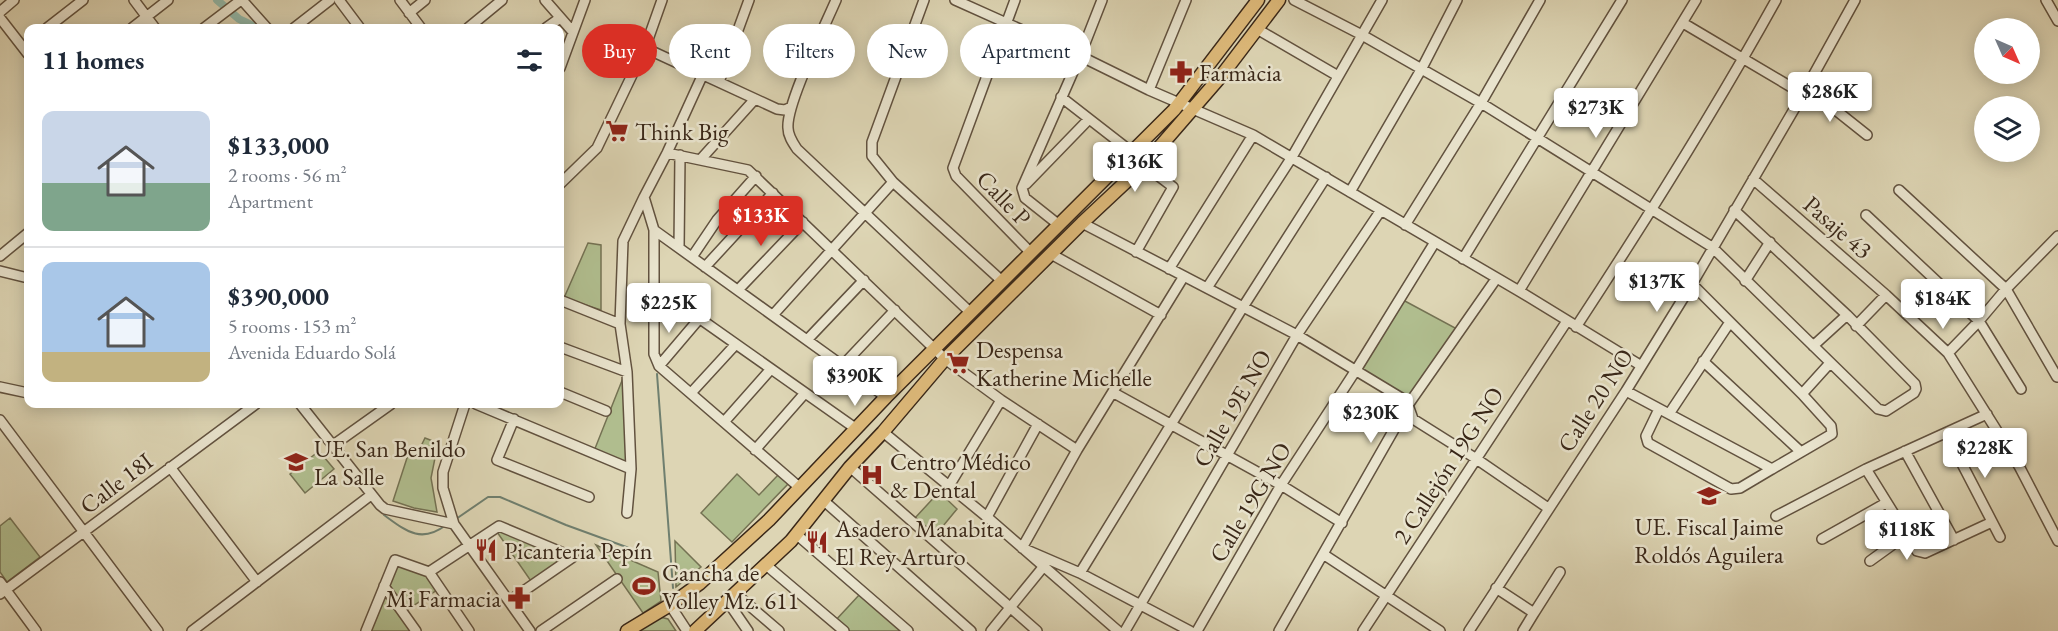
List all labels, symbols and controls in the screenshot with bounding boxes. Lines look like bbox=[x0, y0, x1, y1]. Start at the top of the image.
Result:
north arrow bbox=[1974, 18, 2040, 84]
map controls bbox=[1974, 18, 2040, 162]
chip: Buy bbox=[582, 24, 657, 78]
chip: Rent bbox=[669, 24, 751, 78]
chip: Filters bbox=[763, 24, 855, 78]
chip: New bbox=[867, 24, 948, 78]
chip: Apartment bbox=[960, 24, 1091, 78]
text: 11 homes bbox=[42, 43, 144, 77]
icon: filters bbox=[513, 44, 546, 77]
place label: Farmàcia bbox=[1199, 57, 1282, 88]
pharmacy icon: Farmàcia bbox=[1168, 59, 1194, 85]
pin: $286K bbox=[1788, 72, 1872, 123]
text: $286K bbox=[1802, 78, 1858, 104]
pin: $273K bbox=[1554, 88, 1638, 139]
text: $273K bbox=[1568, 94, 1624, 120]
button: layers bbox=[1974, 96, 2040, 162]
place label: Think Big bbox=[635, 116, 729, 147]
supermarket icon: Think Big bbox=[604, 118, 630, 144]
text: $133,000 bbox=[228, 128, 329, 162]
icon: home bbox=[90, 135, 162, 207]
pin: $136K bbox=[1093, 142, 1177, 193]
text: $136K bbox=[1107, 148, 1163, 174]
text: 2 rooms · 56 m² bbox=[228, 162, 347, 188]
street label: Calle P bbox=[970, 164, 1038, 232]
text: Apartment bbox=[228, 188, 313, 214]
street label: Pasaje 43 bbox=[1797, 189, 1879, 265]
pin: $133K bbox=[719, 196, 803, 247]
text: $133K bbox=[733, 202, 789, 228]
pin: $137K bbox=[1615, 262, 1699, 313]
text: $137K bbox=[1629, 268, 1685, 294]
text: $390,000 bbox=[228, 279, 329, 313]
pin: $184K bbox=[1901, 279, 1985, 330]
pin: $225K bbox=[627, 283, 711, 334]
text: $184K bbox=[1915, 285, 1971, 311]
icon: home bbox=[90, 286, 162, 358]
text: $225K bbox=[641, 289, 697, 315]
text: 5 rooms · 153 m² bbox=[228, 313, 356, 339]
place label: Despensa Katherine Michelle bbox=[976, 334, 1152, 393]
text: Avenida Eduardo Solá bbox=[228, 339, 396, 365]
street label: Calle 20 NO bbox=[1550, 342, 1640, 458]
street label: Calle 19E NO bbox=[1186, 344, 1278, 472]
supermarket icon: Despensa Katherine Michelle bbox=[945, 350, 971, 376]
pin: $390K bbox=[813, 356, 897, 407]
text: $390K bbox=[827, 362, 883, 388]
street label: 2 Callejón 19G NO bbox=[1386, 381, 1510, 549]
pin: $230K bbox=[1329, 393, 1413, 444]
text: $230K bbox=[1343, 399, 1399, 425]
pin: $228K bbox=[1943, 428, 2027, 479]
place label: UE. San Benildo La Salle bbox=[314, 433, 466, 492]
text: $228K bbox=[1957, 434, 2013, 460]
street label: Calle 19G NO bbox=[1202, 436, 1298, 568]
street label: Calle 18I bbox=[73, 445, 159, 521]
place label: Centro Médico & Dental bbox=[890, 446, 1031, 505]
school or university icon: UE. San Benildo La Salle bbox=[283, 449, 309, 475]
hospital icon: Centro Médico & Dental bbox=[859, 462, 885, 488]
school or university icon: UE. Fiscal Jaime Roldós Aguilera bbox=[1696, 483, 1722, 509]
pin: $118K bbox=[1865, 510, 1949, 561]
place label: UE. Fiscal Jaime Roldós Aguilera bbox=[1634, 511, 1784, 570]
place label: Asadero Manabita El Rey Arturo bbox=[834, 513, 1004, 572]
text: $118K bbox=[1879, 516, 1935, 542]
restaurant icon: Asadero Manabita El Rey Arturo bbox=[804, 529, 830, 555]
place label: Picanteria Pepín bbox=[504, 535, 653, 566]
restaurant icon: Picanteria Pepín bbox=[473, 537, 499, 563]
place label: Cancha de Volley Mz. 611 bbox=[662, 557, 799, 616]
sports icon: Cancha de Volley Mz. 611 bbox=[631, 573, 657, 599]
place label: Mi Farmacia bbox=[386, 583, 501, 614]
pharmacy icon: Mi Farmacia bbox=[506, 585, 532, 611]

